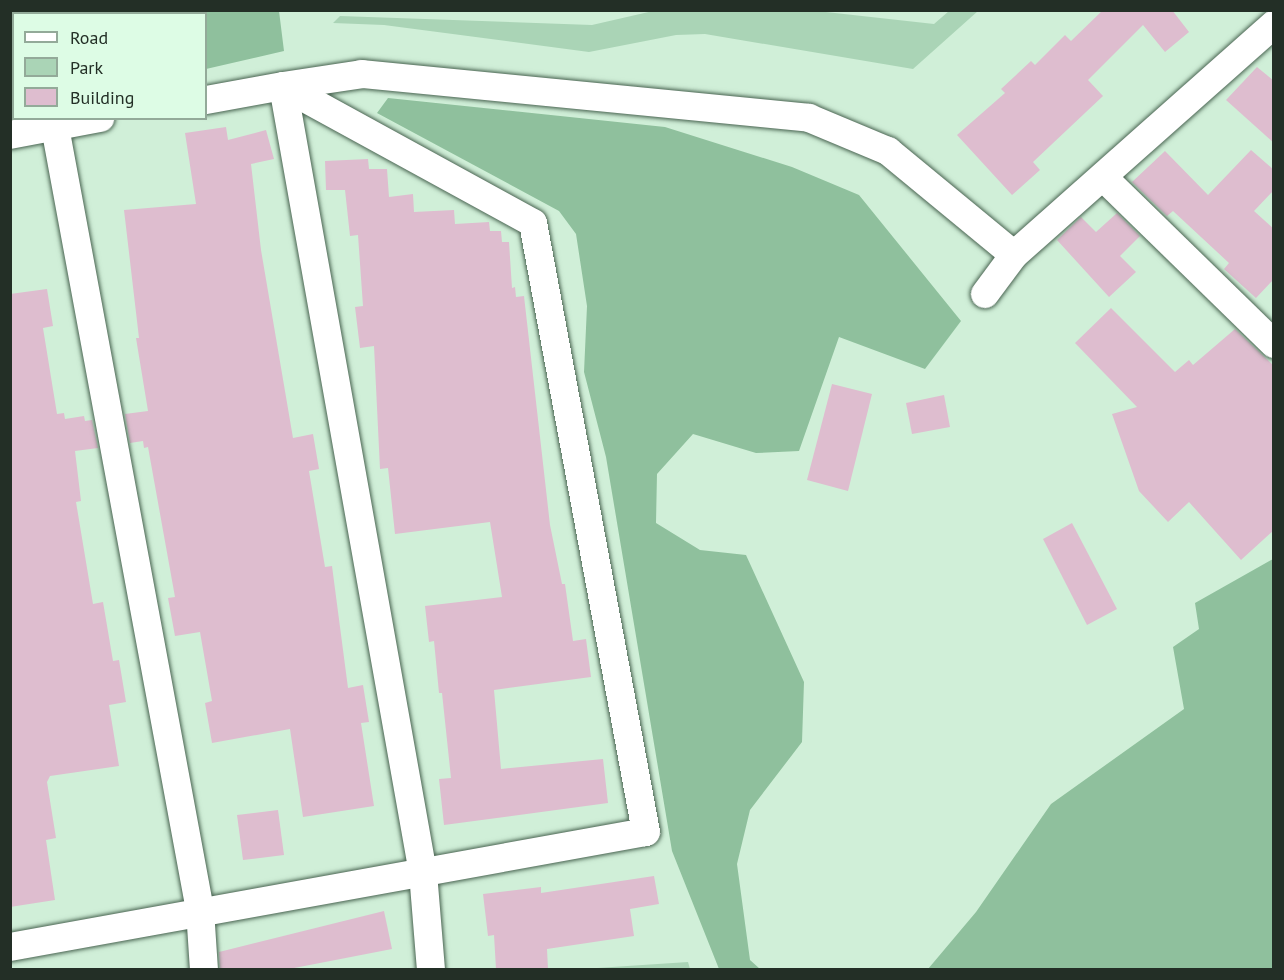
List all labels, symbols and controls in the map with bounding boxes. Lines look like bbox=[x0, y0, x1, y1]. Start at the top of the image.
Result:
legend bbox=[12, 12, 207, 120]
text: Road bbox=[70, 26, 108, 49]
text: Park bbox=[70, 56, 103, 79]
text: Building bbox=[70, 86, 134, 109]

